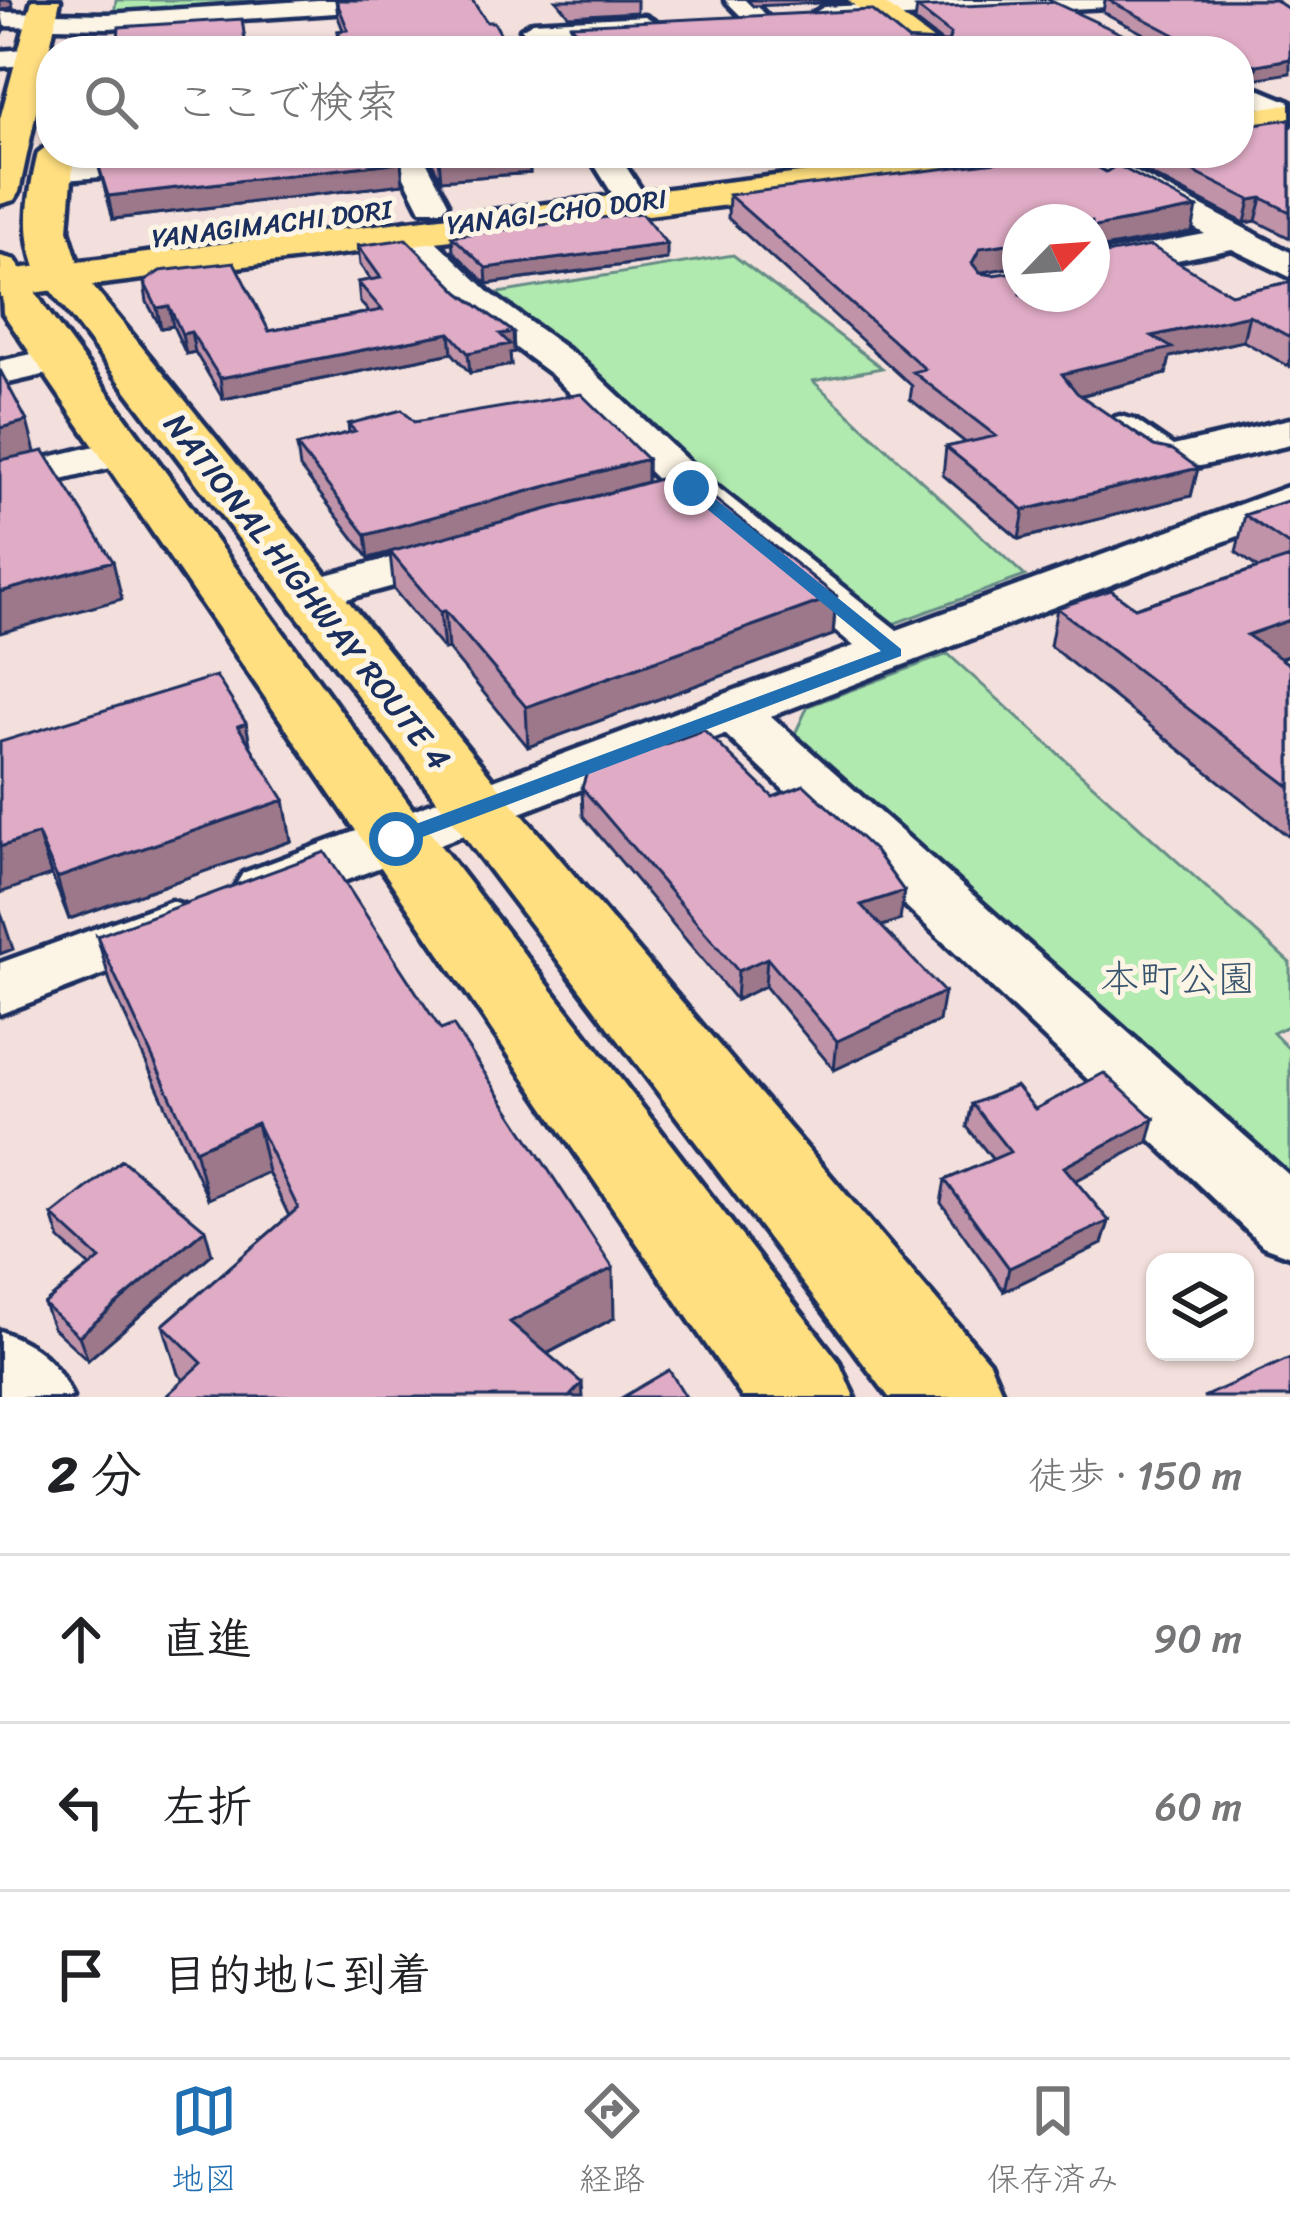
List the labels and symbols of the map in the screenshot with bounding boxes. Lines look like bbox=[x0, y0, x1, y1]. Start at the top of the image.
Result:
street label: YANAGI-CHO DORI bbox=[444, 175, 670, 249]
street label: YANAGIMACHI DORI bbox=[149, 185, 397, 263]
north arrow bbox=[1002, 204, 1110, 312]
street label: NATIONAL HIGHWAY ROUTE 4 bbox=[148, 400, 466, 784]
route end bbox=[664, 461, 718, 515]
route start bbox=[369, 812, 423, 866]
park label: 本町公園 bbox=[1100, 944, 1256, 1013]

